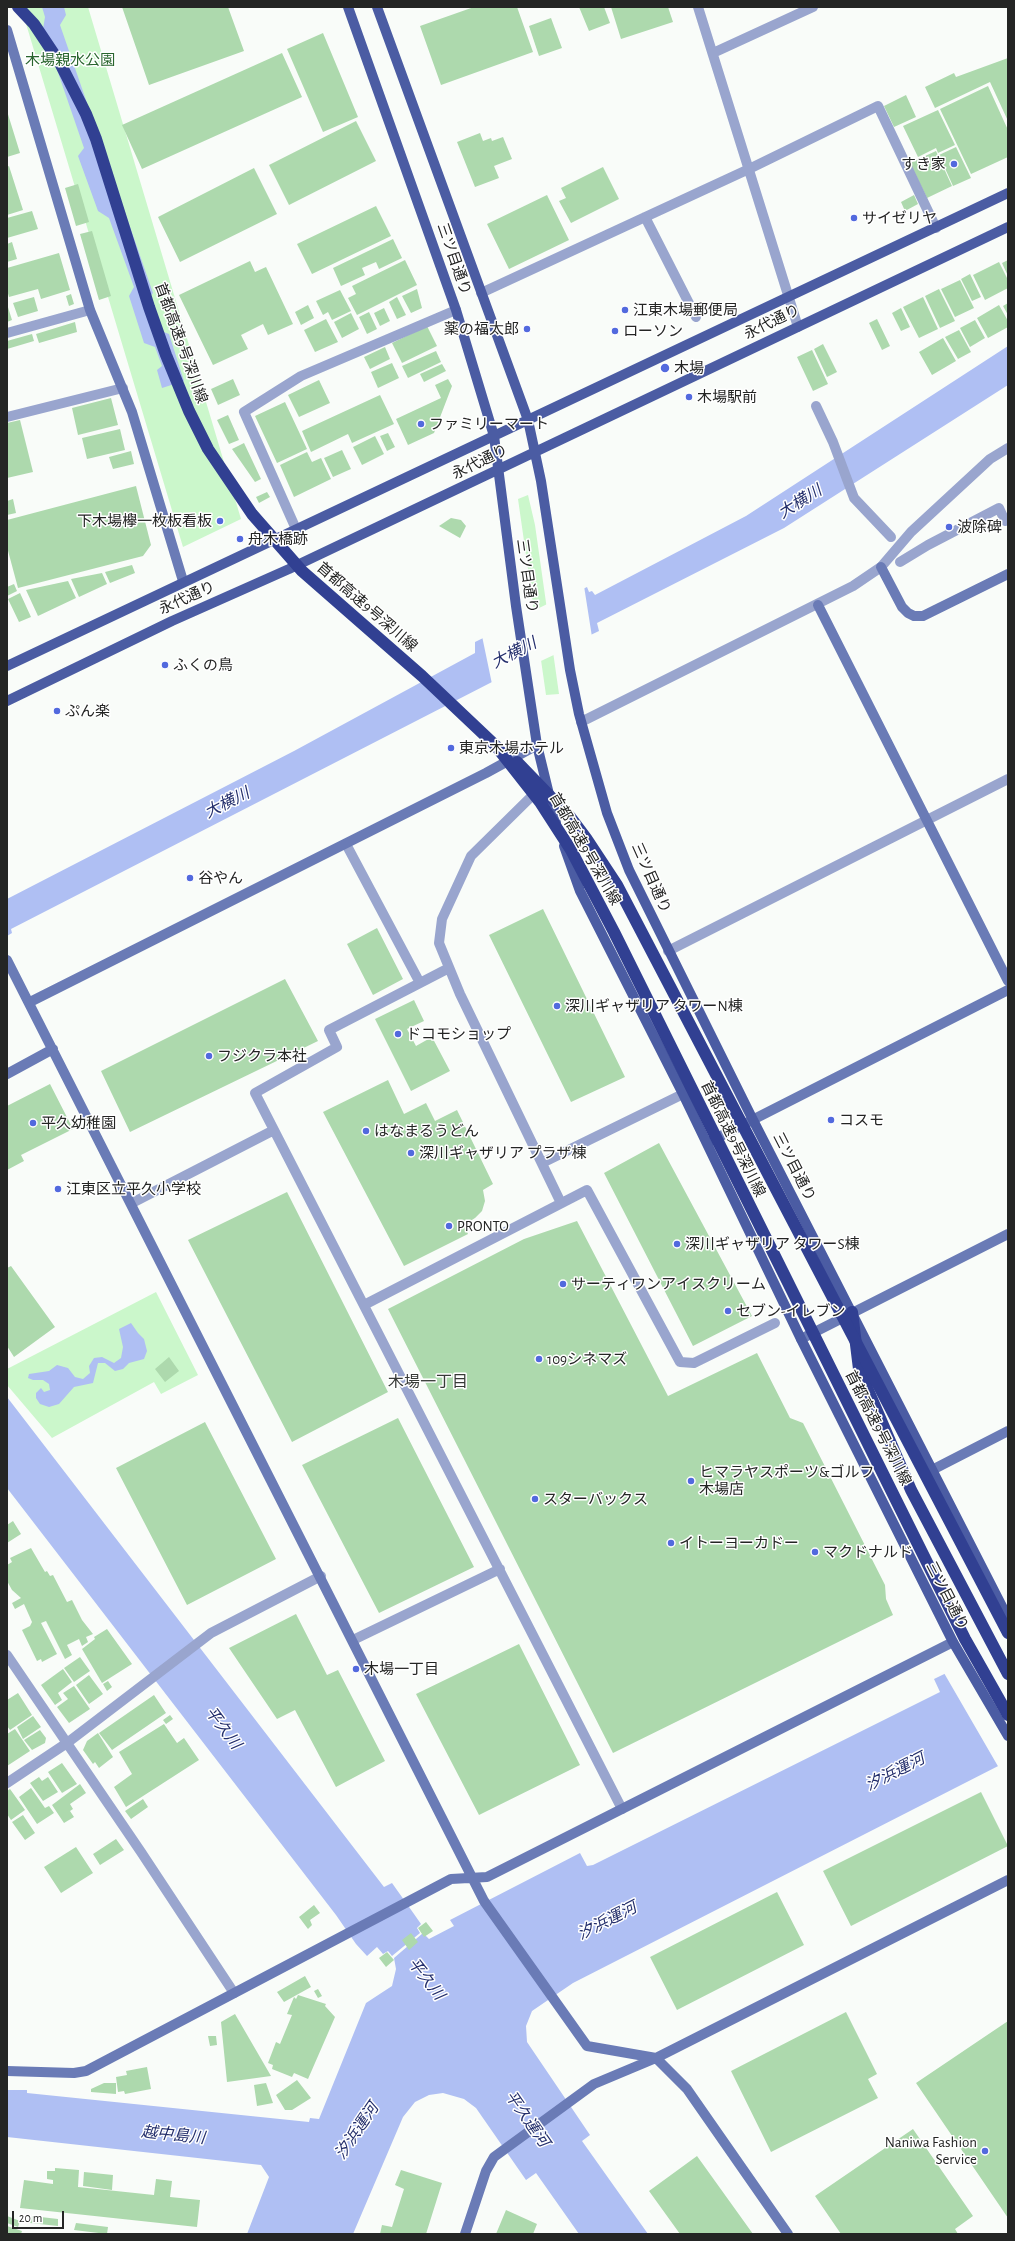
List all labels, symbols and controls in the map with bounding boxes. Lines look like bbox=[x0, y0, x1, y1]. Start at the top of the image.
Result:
park label: 木場親水公園 bbox=[25, 51, 115, 69]
place label: すき家 bbox=[901, 155, 946, 173]
marker: すき家 bbox=[949, 159, 959, 169]
place label: サイゼリヤ bbox=[862, 209, 937, 227]
marker: サイゼリヤ bbox=[849, 213, 859, 223]
street label: 三ツ目通り bbox=[433, 221, 475, 297]
street label: 首都高速9号深川線 bbox=[151, 280, 211, 406]
place label: 江東木場郵便局 bbox=[633, 301, 738, 319]
street label: 永代通り bbox=[741, 301, 803, 343]
marker: 江東木場郵便局 bbox=[620, 305, 630, 315]
place label: 薬の福太郎 bbox=[444, 320, 519, 338]
place label: ローソン bbox=[623, 322, 683, 340]
marker: 薬の福太郎 bbox=[522, 324, 532, 334]
marker: ローソン bbox=[610, 326, 620, 336]
place label: 木場 bbox=[674, 359, 704, 377]
marker: 木場 bbox=[659, 362, 671, 374]
place label: 木場駅前 bbox=[697, 388, 757, 406]
marker: 木場駅前 bbox=[684, 392, 694, 402]
place label: ファミリーマート bbox=[429, 415, 549, 433]
marker: ファミリーマート bbox=[416, 419, 426, 429]
street label: 永代通り bbox=[449, 441, 511, 483]
water label: 大横川 bbox=[775, 481, 825, 523]
place label: 下木場欅一枚板看板 bbox=[77, 512, 212, 530]
marker: 下木場欅一枚板看板 bbox=[215, 516, 225, 526]
place label: 波除碑 bbox=[957, 518, 1002, 536]
marker: 波除碑 bbox=[944, 522, 954, 532]
place label: 舟木橋跡 bbox=[248, 530, 308, 548]
marker: 舟木橋跡 bbox=[235, 534, 245, 544]
street label: 三ツ目通り bbox=[513, 538, 541, 614]
street label: 首都高速9号深川線 bbox=[313, 559, 421, 655]
street label: 永代通り bbox=[156, 578, 218, 618]
water label: 大横川 bbox=[488, 634, 540, 672]
place label: ふくの鳥 bbox=[173, 656, 233, 674]
marker: ふくの鳥 bbox=[160, 660, 170, 670]
place label: ぷん楽 bbox=[65, 702, 110, 720]
marker: ぷん楽 bbox=[52, 706, 62, 716]
place label: 東京木場ホテル bbox=[459, 739, 564, 757]
marker: 東京木場ホテル bbox=[446, 743, 456, 753]
water label: 大横川 bbox=[201, 784, 253, 822]
street label: 首都高速9号深川線 bbox=[545, 789, 625, 909]
street label: 三ツ目通り bbox=[628, 840, 674, 916]
place label: 谷やん bbox=[198, 869, 243, 887]
marker: 谷やん bbox=[185, 873, 195, 883]
place label: 深川ギャザリア タワーN棟 bbox=[565, 997, 743, 1015]
marker: 深川ギャザリア タワーN棟 bbox=[552, 1001, 562, 1011]
place label: ドコモショップ bbox=[406, 1025, 511, 1043]
marker: ドコモショップ bbox=[393, 1029, 403, 1039]
place label: フジクラ本社 bbox=[217, 1047, 307, 1065]
marker: フジクラ本社 bbox=[204, 1051, 214, 1061]
street label: 首都高速9号深川線 bbox=[697, 1078, 769, 1200]
place label: コスモ bbox=[839, 1111, 884, 1129]
place label: 平久幼稚園 bbox=[41, 1114, 116, 1132]
marker: コスモ bbox=[826, 1115, 836, 1125]
marker: 平久幼稚園 bbox=[28, 1118, 38, 1128]
place label: はなまるうどん bbox=[374, 1122, 479, 1140]
marker: はなまるうどん bbox=[361, 1126, 371, 1136]
street label: 三ツ目通り bbox=[769, 1130, 819, 1204]
place label: 深川ギャザリア プラザ棟 bbox=[419, 1144, 586, 1162]
marker: 深川ギャザリア プラザ棟 bbox=[406, 1148, 416, 1158]
place label: 江東区立平久小学校 bbox=[66, 1180, 201, 1198]
marker: 江東区立平久小学校 bbox=[53, 1184, 63, 1194]
place label: PRONTO bbox=[457, 1217, 509, 1235]
marker: PRONTO bbox=[444, 1221, 454, 1231]
place label: 深川ギャザリア タワーS棟 bbox=[685, 1235, 860, 1253]
marker: 深川ギャザリア タワーS棟 bbox=[672, 1239, 682, 1249]
place label: サーティワンアイスクリーム bbox=[571, 1275, 766, 1293]
marker: サーティワンアイスクリーム bbox=[558, 1279, 568, 1289]
place label: セブン-イレブン bbox=[736, 1302, 846, 1320]
marker: セブン-イレブン bbox=[723, 1306, 733, 1316]
place label: 109シネマズ bbox=[547, 1350, 627, 1368]
marker: 109シネマズ bbox=[534, 1354, 544, 1364]
street label: 首都高速9号深川線 bbox=[841, 1367, 915, 1489]
district label: 木場一丁目 bbox=[388, 1372, 468, 1392]
place label: ヒマラヤスポーツ&ゴルフ 木場店 bbox=[699, 1463, 874, 1498]
marker: ヒマラヤスポーツ&ゴルフ 木場店 bbox=[686, 1476, 696, 1486]
place label: スターバックス bbox=[543, 1490, 648, 1508]
marker: スターバックス bbox=[530, 1494, 540, 1504]
place label: イトーヨーカドー bbox=[679, 1534, 799, 1552]
marker: イトーヨーカドー bbox=[666, 1538, 676, 1548]
place label: マクドナルド bbox=[823, 1543, 913, 1561]
marker: マクドナルド bbox=[810, 1547, 820, 1557]
street label: 三ツ目通り bbox=[922, 1559, 972, 1633]
place label: 木場一丁目 bbox=[364, 1660, 439, 1678]
marker: 木場一丁目 bbox=[351, 1664, 361, 1674]
water label: 平久川 bbox=[201, 1703, 245, 1753]
water label: 汐浜運河 bbox=[862, 1749, 928, 1795]
water label: 汐浜運河 bbox=[574, 1898, 640, 1944]
water label: 平久川 bbox=[404, 1954, 448, 2004]
water label: 平久運河 bbox=[501, 2087, 553, 2151]
water label: 汐浜運河 bbox=[331, 2099, 383, 2163]
water label: 越中島川 bbox=[140, 2122, 206, 2148]
place label: Naniwa Fashion Service bbox=[885, 2133, 977, 2168]
marker: Naniwa Fashion Service bbox=[980, 2146, 990, 2156]
scale bar bbox=[14, 2203, 66, 2229]
text: 20 m bbox=[19, 2212, 42, 2224]

